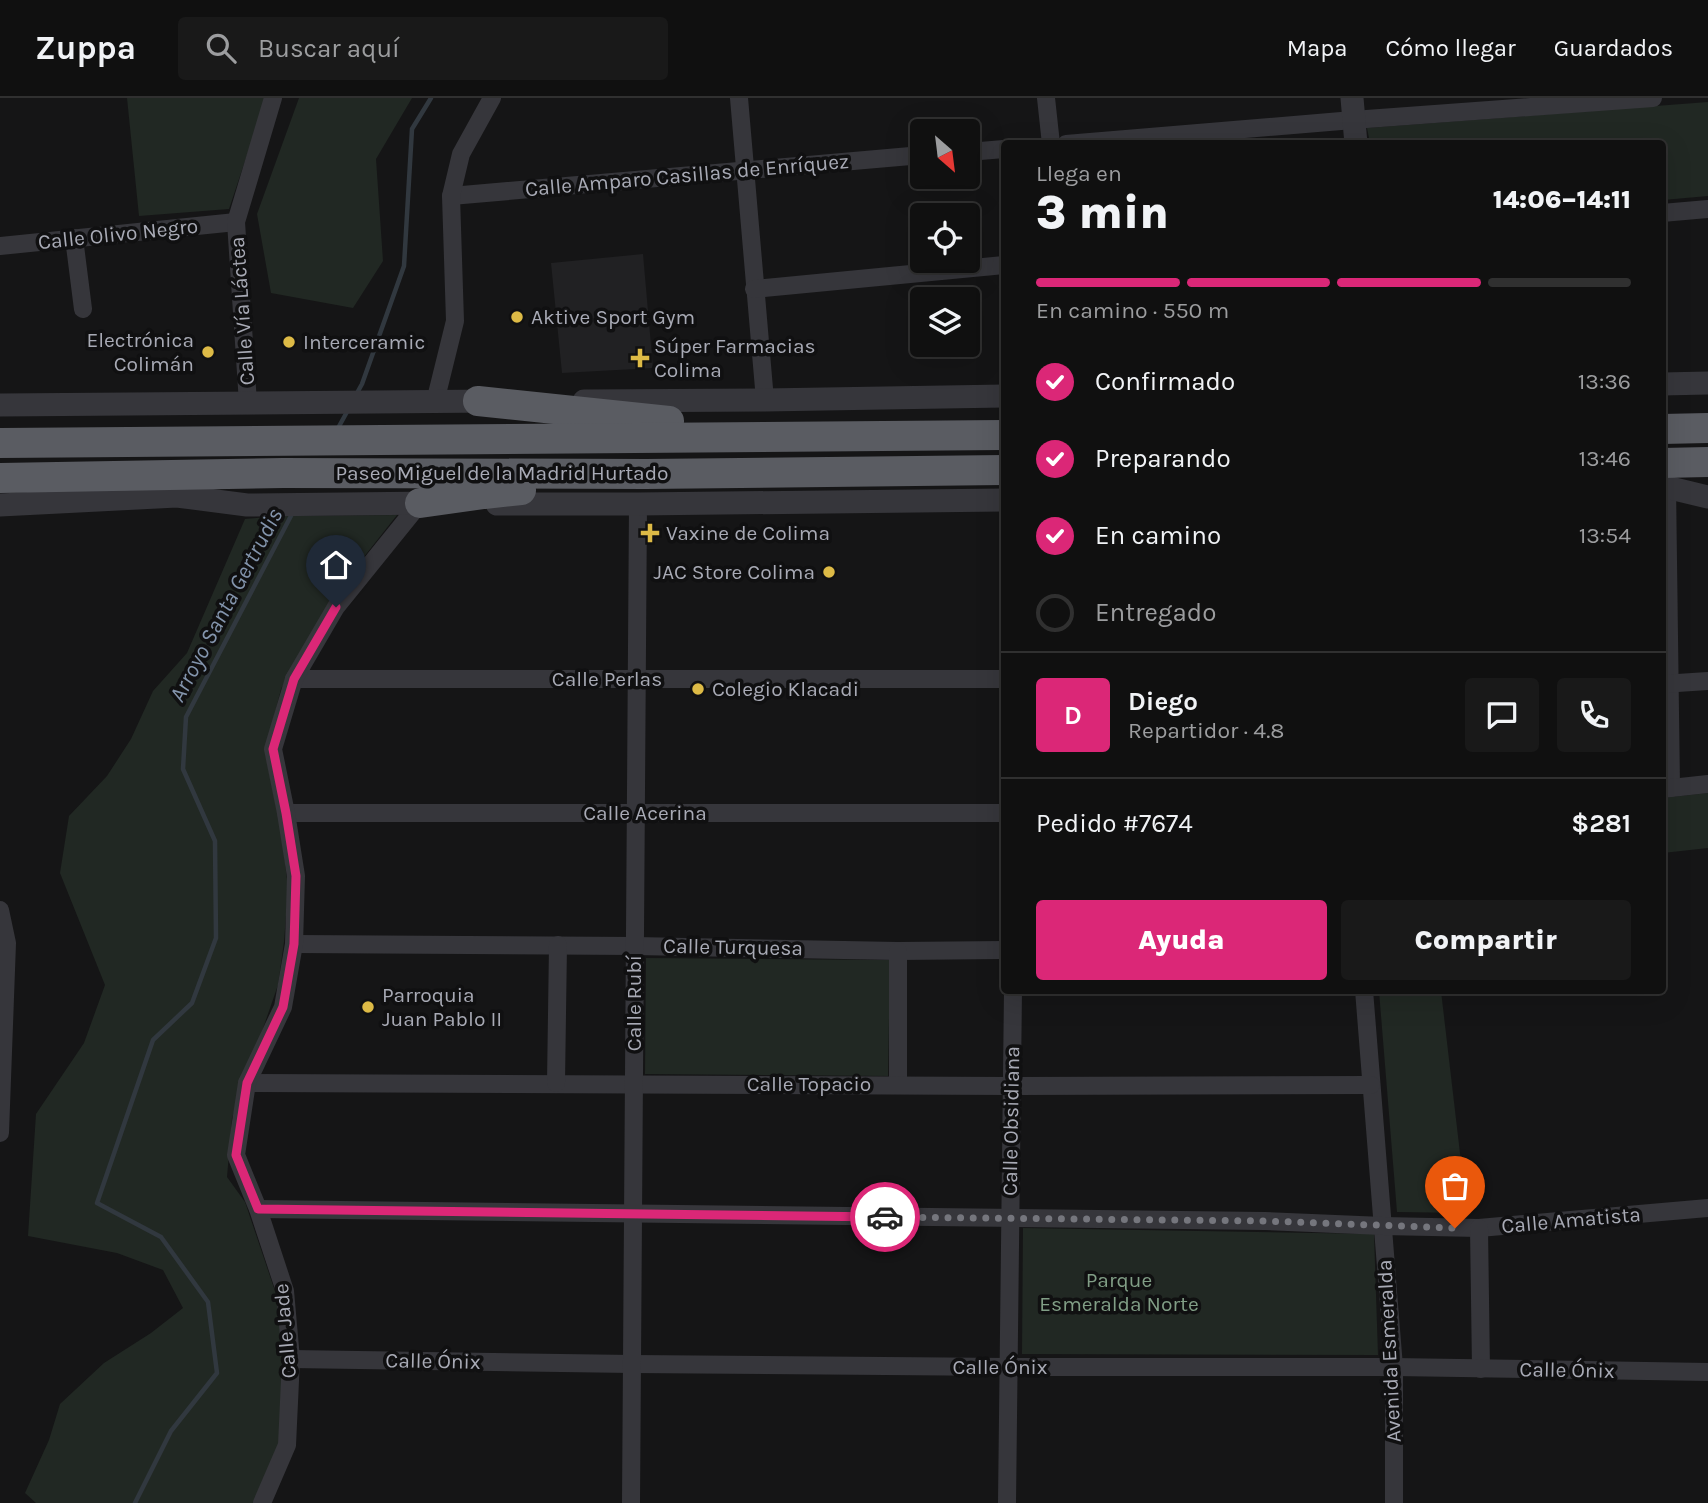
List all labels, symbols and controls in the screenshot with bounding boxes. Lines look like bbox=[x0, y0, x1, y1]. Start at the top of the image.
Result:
search box bbox=[178, 17, 668, 80]
text: Zuppa bbox=[35, 29, 136, 67]
icon: search bbox=[202, 29, 240, 67]
text: Buscar aquí bbox=[258, 33, 400, 64]
text: Mapa bbox=[1287, 34, 1347, 62]
text: Cómo llegar bbox=[1385, 34, 1516, 62]
text: Guardados bbox=[1554, 34, 1673, 62]
north arrow bbox=[910, 119, 980, 189]
map controls bbox=[910, 119, 980, 357]
street label: Calle Amparo Casillas de Enríquez bbox=[524, 149, 850, 201]
text: Llega en bbox=[1036, 160, 1122, 187]
text: 14:06–14:11 bbox=[1493, 184, 1631, 215]
text: 3 min bbox=[1036, 186, 1169, 240]
button: locate bbox=[910, 203, 980, 273]
street label: Calle Olivo Negro bbox=[37, 214, 199, 254]
street label: Calle Vía Láctea bbox=[225, 236, 259, 386]
button: layers bbox=[910, 287, 980, 357]
text: En camino · 550 m bbox=[1036, 297, 1229, 324]
place label: Aktive Sport Gym bbox=[531, 305, 695, 329]
marker: Aktive Sport Gym bbox=[509, 309, 525, 325]
place label: Electrónica Colimán bbox=[86, 328, 194, 376]
place label: Interceramic bbox=[303, 330, 425, 354]
marker: Interceramic bbox=[281, 334, 297, 350]
place label: Súper Farmacias Colima bbox=[654, 334, 816, 382]
marker: Electrónica Colimán bbox=[200, 344, 216, 360]
marker: Súper Farmacias Colima bbox=[632, 350, 648, 366]
icon: check bbox=[1036, 363, 1074, 401]
text: Confirmado bbox=[1095, 366, 1235, 397]
text: 13:36 bbox=[1578, 368, 1631, 395]
icon: check bbox=[1036, 440, 1074, 478]
text: Preparando bbox=[1095, 443, 1231, 474]
text: 13:46 bbox=[1579, 445, 1631, 472]
street label: Paseo Miguel de la Madrid Hurtado bbox=[335, 461, 669, 485]
water label: Arroyo Santa Gertrudis bbox=[163, 503, 289, 706]
icon: check bbox=[1036, 517, 1074, 555]
text: En camino bbox=[1095, 520, 1221, 551]
place label: Vaxine de Colima bbox=[666, 521, 830, 545]
text: 13:54 bbox=[1579, 522, 1631, 549]
marker: Vaxine de Colima bbox=[640, 523, 660, 543]
pin bbox=[306, 535, 366, 607]
icon: home bbox=[317, 546, 355, 584]
place label: JAC Store Colima bbox=[653, 560, 815, 584]
marker: JAC Store Colima bbox=[821, 564, 837, 580]
text: Entregado bbox=[1095, 597, 1216, 628]
street label: Calle Perlas bbox=[552, 667, 662, 691]
place label: Colegio Klacadi bbox=[712, 677, 859, 701]
button: chat bbox=[1465, 678, 1539, 752]
button: phone bbox=[1557, 678, 1631, 752]
marker: Colegio Klacadi bbox=[690, 681, 706, 697]
text: Diego bbox=[1128, 686, 1198, 717]
text: D bbox=[1064, 700, 1082, 731]
text: Repartidor · 4.8 bbox=[1128, 717, 1284, 744]
street label: Calle Acerina bbox=[583, 801, 707, 825]
text: Pedido #7674 bbox=[1036, 808, 1193, 839]
text: $281 bbox=[1571, 808, 1631, 839]
button: Ayuda bbox=[1036, 900, 1327, 980]
button: Compartir bbox=[1341, 900, 1631, 980]
street label: Calle Turquesa bbox=[663, 934, 803, 960]
street label: Calle Rubí bbox=[622, 954, 646, 1051]
place label: Parroquia Juan Pablo II bbox=[382, 983, 502, 1031]
marker: Parroquia Juan Pablo II bbox=[360, 999, 376, 1015]
street label: Calle Obsidiana bbox=[998, 1046, 1024, 1196]
street label: Calle Topacio bbox=[747, 1072, 871, 1096]
pin bbox=[1425, 1156, 1485, 1228]
icon: bag bbox=[1436, 1167, 1474, 1205]
courier bbox=[850, 1182, 920, 1252]
icon: car bbox=[866, 1198, 904, 1236]
street label: Calle Amatista bbox=[1500, 1202, 1642, 1238]
street label: Avenida Esmeralda bbox=[1372, 1259, 1406, 1443]
park label: Parque Esmeralda Norte bbox=[1039, 1268, 1199, 1316]
street label: Calle Jade bbox=[269, 1283, 301, 1379]
street label: Calle Ónix bbox=[385, 1348, 481, 1374]
street label: Calle Ónix bbox=[952, 1355, 1048, 1379]
street label: Calle Ónix bbox=[1519, 1357, 1615, 1383]

